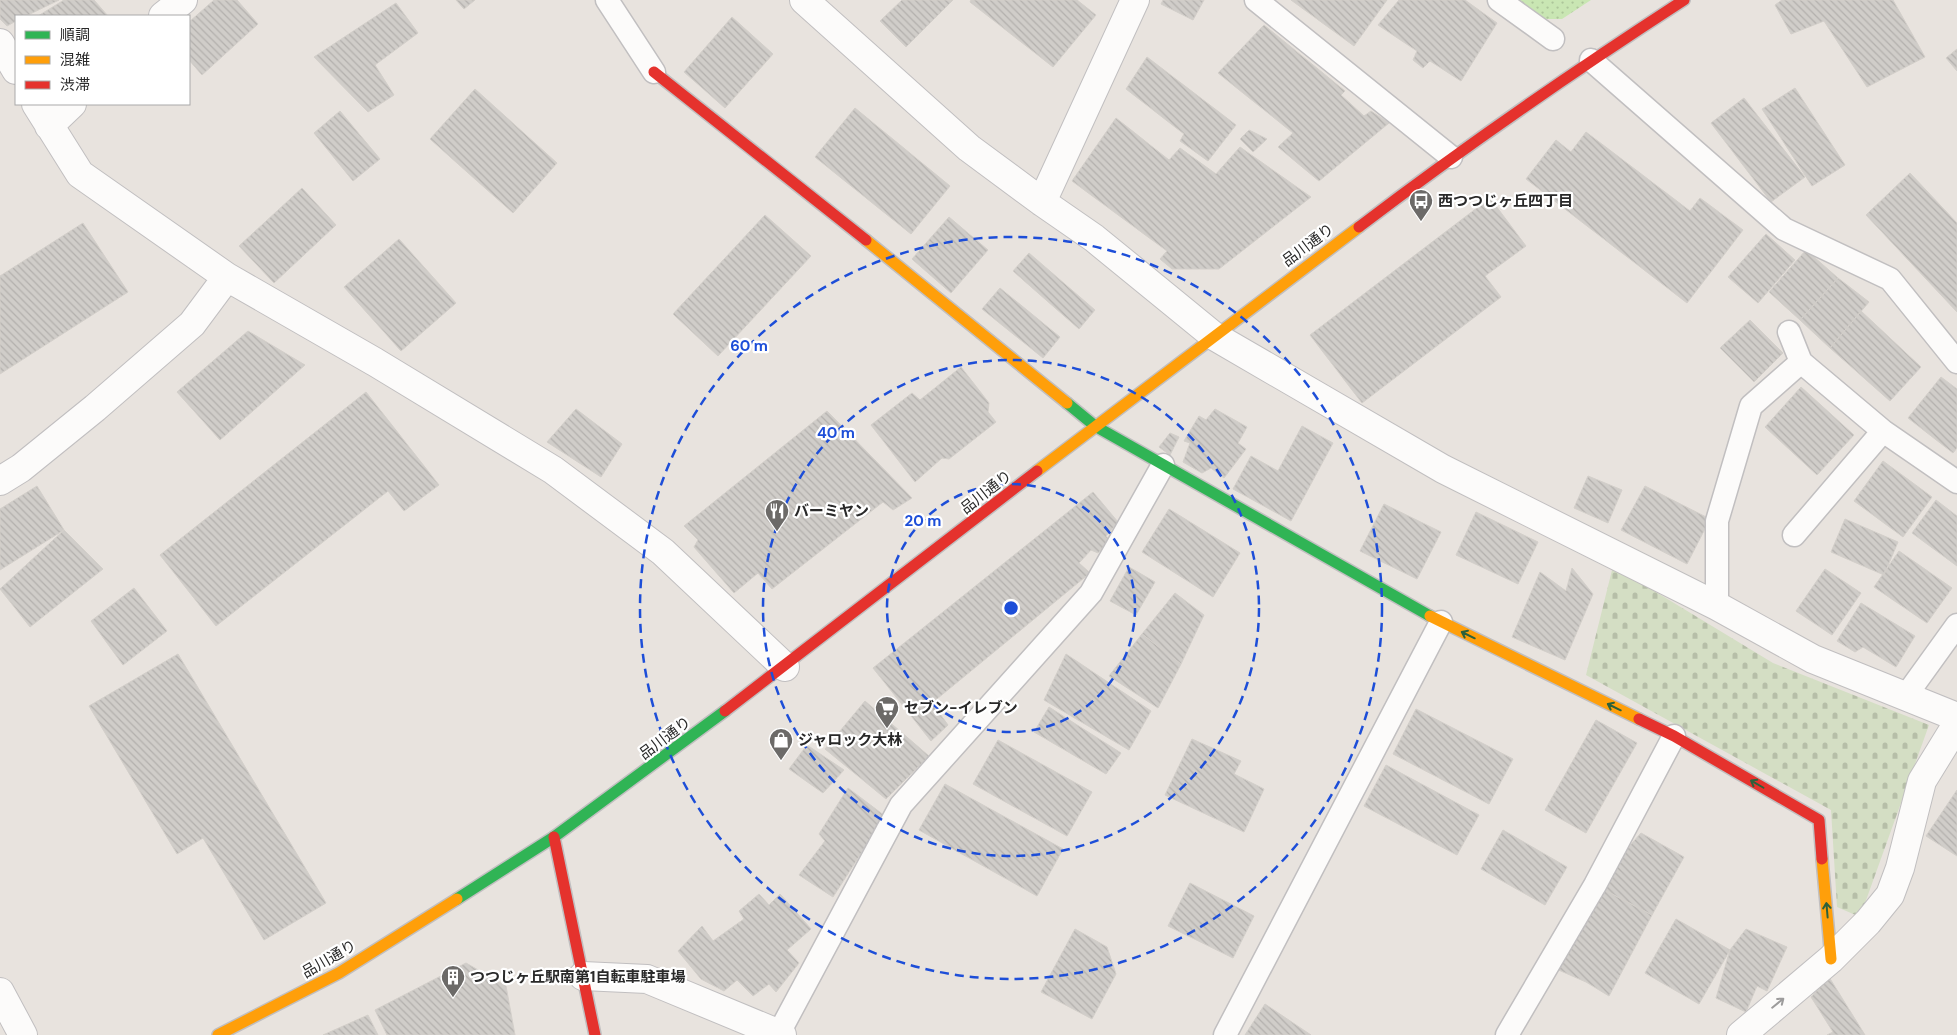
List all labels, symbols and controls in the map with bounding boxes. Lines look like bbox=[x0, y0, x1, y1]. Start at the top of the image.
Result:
legend bbox=[15, 15, 190, 105]
text: 順調 bbox=[60, 25, 90, 45]
text: 混雑 bbox=[60, 50, 90, 70]
text: 渋滞 bbox=[60, 75, 90, 95]
bus stop icon: 西つつじヶ丘四丁目 bbox=[1408, 188, 1434, 222]
place label: 西つつじヶ丘四丁目 bbox=[1438, 191, 1573, 211]
street label: 品川通り bbox=[1278, 219, 1338, 271]
text: 60 m bbox=[730, 336, 768, 356]
text: 40 m bbox=[817, 423, 855, 443]
street label: 品川通り bbox=[956, 466, 1016, 518]
restaurant icon: バーミヤン bbox=[764, 498, 790, 532]
place label: バーミヤン bbox=[794, 501, 869, 521]
text: 20 m bbox=[905, 511, 941, 531]
centre of rings bbox=[1002, 599, 1020, 617]
one-way arrow bbox=[1461, 630, 1476, 640]
supermarket icon: セブン-イレブン bbox=[874, 695, 900, 729]
place label: セブン-イレブン bbox=[904, 698, 1018, 718]
one-way arrow bbox=[1607, 702, 1622, 711]
street label: 品川通り bbox=[635, 712, 695, 764]
shop icon: ジャロック大林 bbox=[768, 727, 794, 761]
place label: ジャロック大林 bbox=[798, 730, 902, 750]
one-way arrow bbox=[1750, 779, 1765, 788]
one-way arrow bbox=[1822, 903, 1832, 919]
street label: 品川通り bbox=[298, 935, 360, 983]
building icon: つつじヶ丘駅南第1自転車駐車場 bbox=[440, 964, 466, 998]
place label: つつじヶ丘駅南第1自転車駐車場 bbox=[470, 967, 685, 987]
one-way arrow bbox=[1771, 997, 1784, 1008]

